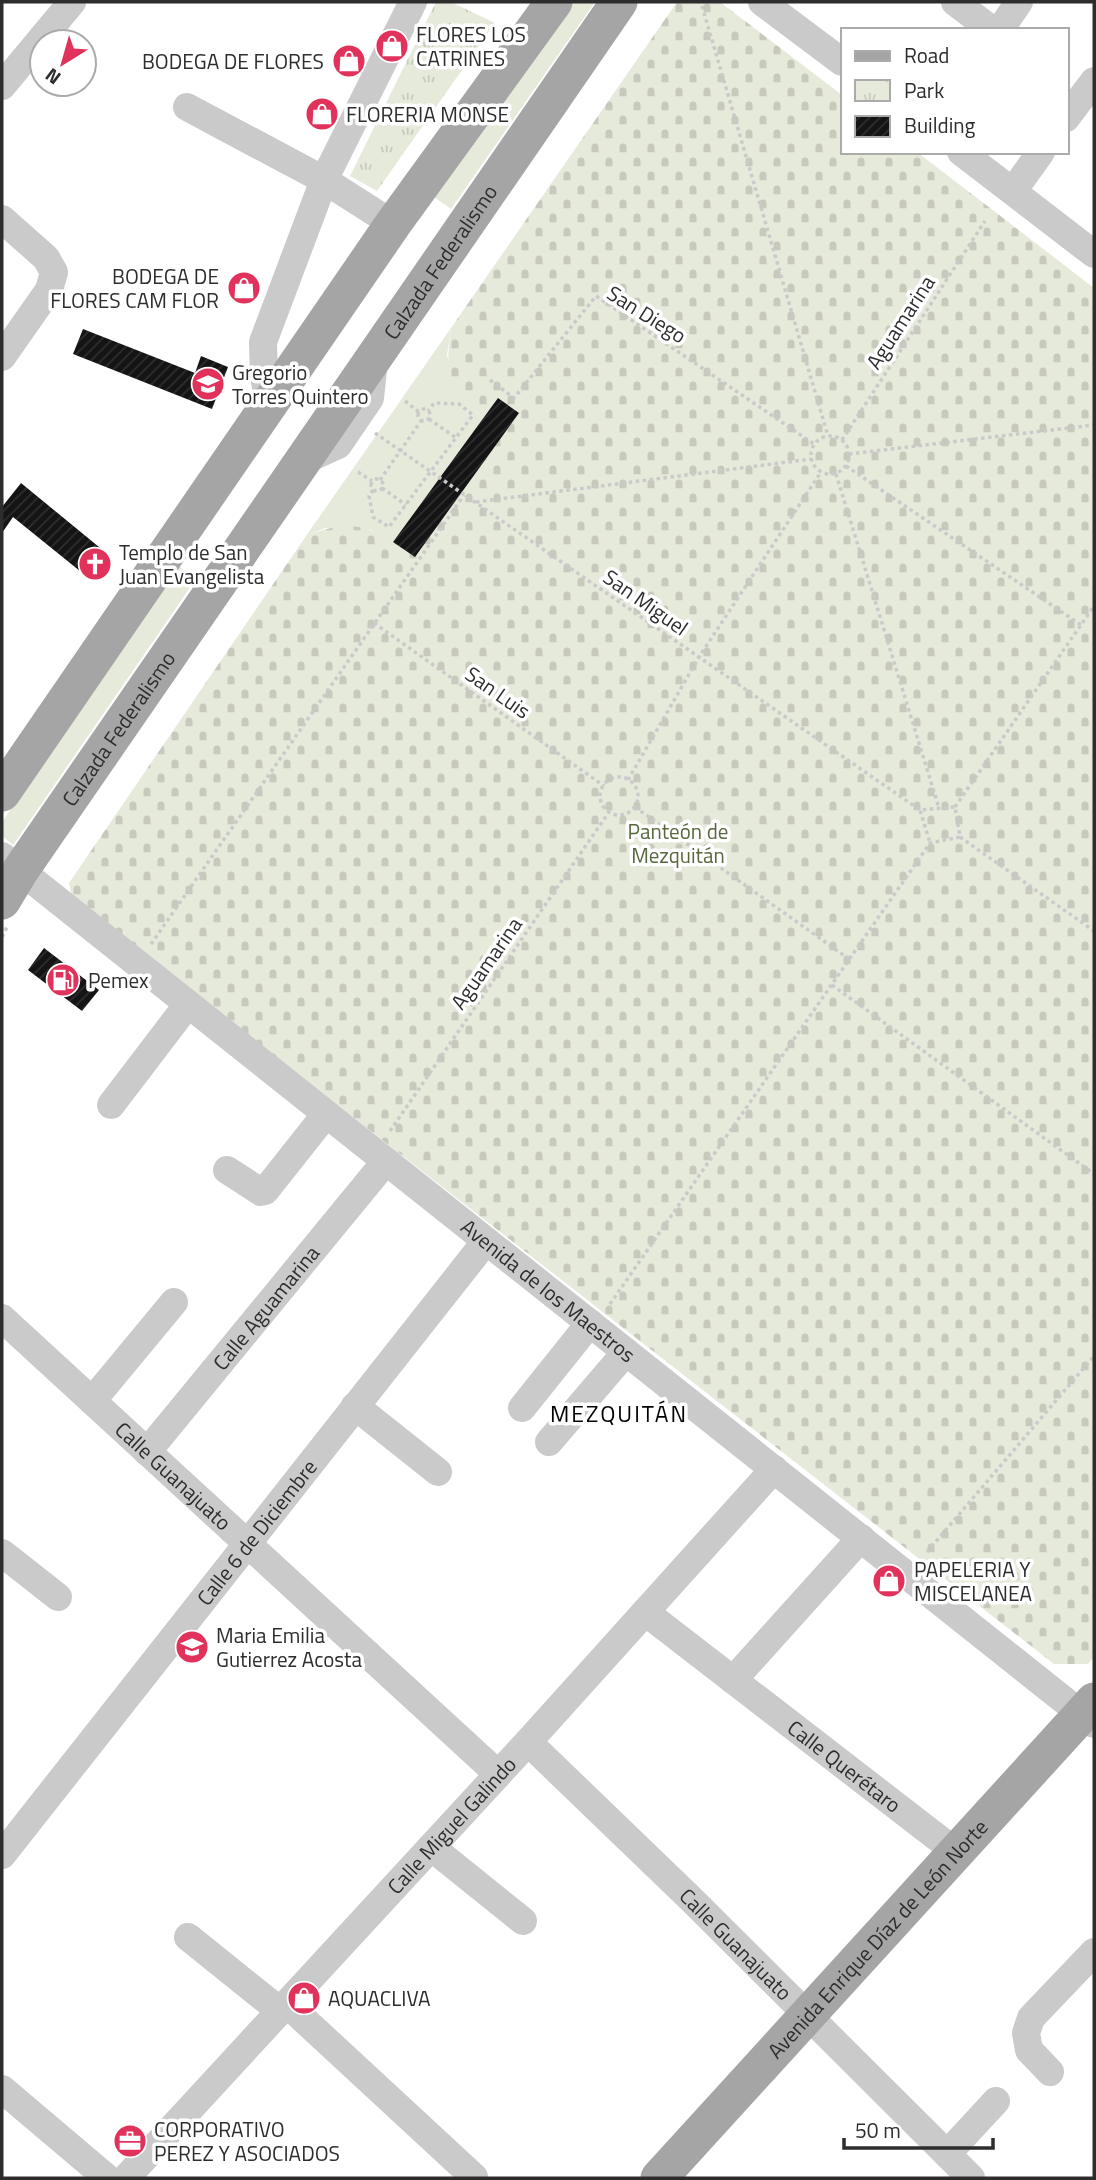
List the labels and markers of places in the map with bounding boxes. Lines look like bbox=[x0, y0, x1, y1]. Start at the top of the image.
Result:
place label: FLORES LOS CATRINES bbox=[416, 18, 526, 74]
shop icon: FLORES LOS CATRINES bbox=[373, 27, 411, 65]
shop icon: BODEGA DE FLORES bbox=[330, 42, 368, 80]
place label: BODEGA DE FLORES bbox=[142, 45, 324, 77]
shop icon: FLORERIA MONSE bbox=[303, 95, 341, 133]
place label: FLORERIA MONSE bbox=[346, 98, 509, 130]
place label: BODEGA DE FLORES CAM FLOR bbox=[50, 260, 219, 316]
shop icon: BODEGA DE FLORES CAM FLOR bbox=[225, 269, 263, 307]
place label: Gregorio Torres Quintero bbox=[232, 356, 368, 412]
school or university icon: Gregorio Torres Quintero bbox=[189, 365, 227, 403]
place label: Templo de San Juan Evangelista bbox=[119, 536, 265, 592]
church icon: Templo de San Juan Evangelista bbox=[76, 545, 114, 583]
fuel station icon: Pemex bbox=[44, 961, 82, 999]
place label: Pemex bbox=[88, 964, 149, 996]
place label: PAPELERIA Y MISCELANEA bbox=[914, 1553, 1033, 1609]
shop icon: PAPELERIA Y MISCELANEA bbox=[870, 1562, 908, 1600]
place label: Maria Emilia Gutierrez Acosta bbox=[216, 1619, 362, 1675]
school or university icon: Maria Emilia Gutierrez Acosta bbox=[173, 1628, 211, 1666]
shop icon: AQUACLIVA bbox=[285, 1979, 323, 2017]
place label: AQUACLIVA bbox=[328, 1982, 431, 2014]
place label: CORPORATIVO PEREZ Y ASOCIADOS bbox=[154, 2113, 340, 2169]
office icon: CORPORATIVO PEREZ Y ASOCIADOS bbox=[111, 2122, 149, 2160]

